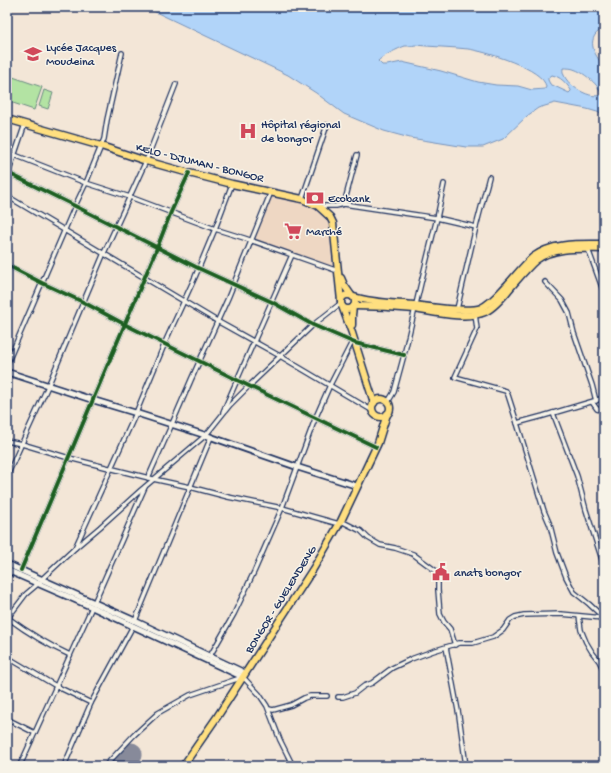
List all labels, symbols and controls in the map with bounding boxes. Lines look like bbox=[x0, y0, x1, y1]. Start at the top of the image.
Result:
place label: Lycée Jacques Moudeina bbox=[46, 42, 117, 70]
school or university icon: Lycée Jacques Moudeina bbox=[23, 44, 43, 64]
place label: Hôpital régional de bongor bbox=[261, 119, 341, 147]
hospital icon: Hôpital régional de bongor bbox=[238, 121, 258, 141]
street label: KELO - DJUMAN - BONGOR bbox=[134, 141, 266, 187]
bank icon: Ecobank bbox=[305, 188, 325, 208]
place label: Ecobank bbox=[328, 193, 371, 207]
supermarket icon: Marché bbox=[283, 221, 303, 241]
place label: Marché bbox=[306, 226, 343, 240]
street label: BONGOR - GUELENDENG bbox=[242, 543, 321, 657]
public building icon: anats bongor bbox=[431, 562, 451, 582]
place label: anats bongor bbox=[454, 567, 523, 581]

